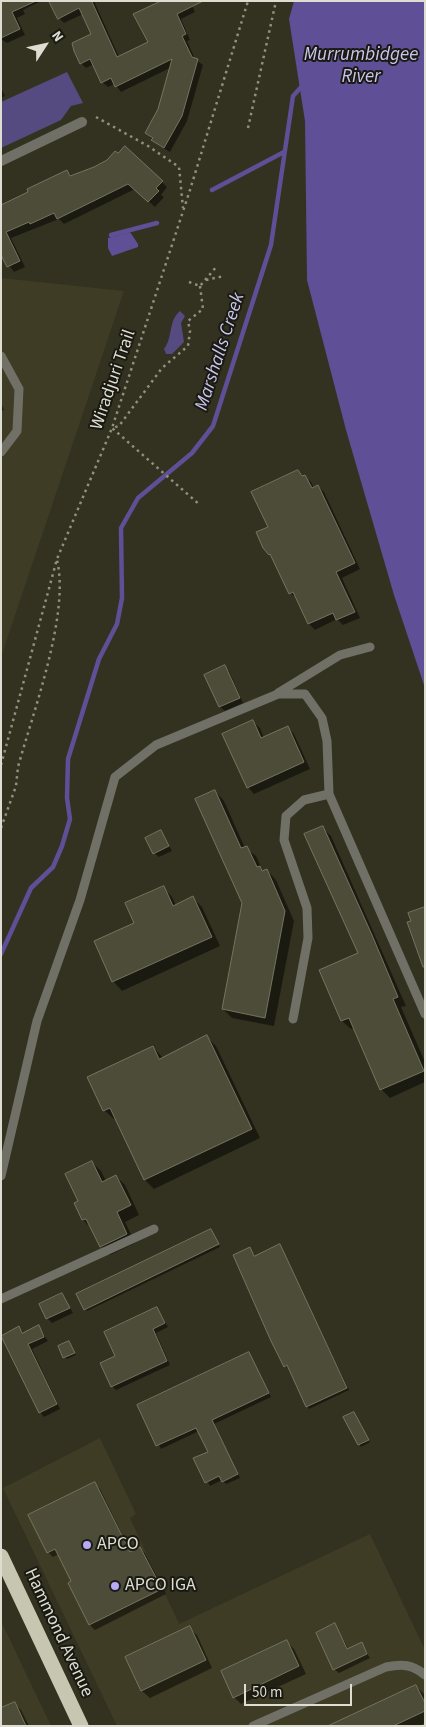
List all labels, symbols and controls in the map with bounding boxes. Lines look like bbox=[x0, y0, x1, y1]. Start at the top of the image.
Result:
north arrow bbox=[20, 20, 70, 70]
text: N bbox=[46, 27, 68, 46]
water label: Murrumbidgee River bbox=[304, 45, 418, 89]
water label: Marshalls Creek bbox=[191, 290, 251, 414]
street label: Wiradjuri Trail bbox=[87, 327, 141, 433]
place label: APCO bbox=[97, 1534, 139, 1556]
marker: APCO bbox=[81, 1539, 93, 1551]
street label: Hammond Avenue bbox=[19, 1565, 97, 1701]
place label: APCO IGA bbox=[125, 1575, 196, 1597]
marker: APCO IGA bbox=[109, 1580, 121, 1592]
scale bar bbox=[246, 1674, 354, 1706]
text: 50 m bbox=[252, 1682, 282, 1703]

